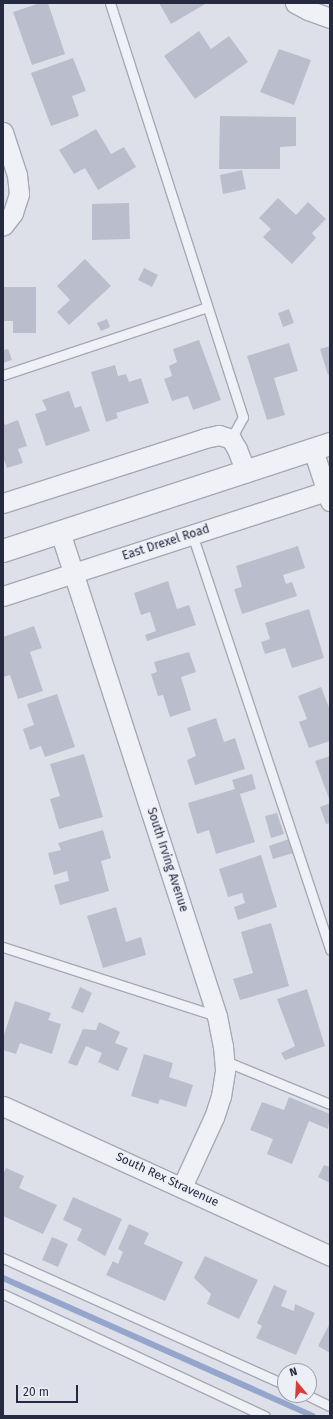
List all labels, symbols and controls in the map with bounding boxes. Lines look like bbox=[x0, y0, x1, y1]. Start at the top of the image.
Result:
street label: East Drexel Road bbox=[121, 522, 211, 564]
street label: South Irving Avenue bbox=[143, 806, 191, 914]
street label: South Rex Stravenue bbox=[113, 1150, 221, 1210]
north arrow bbox=[277, 1363, 317, 1403]
text: N bbox=[288, 1365, 299, 1379]
scale bar bbox=[18, 1377, 80, 1403]
text: 20 m bbox=[23, 1385, 49, 1399]

